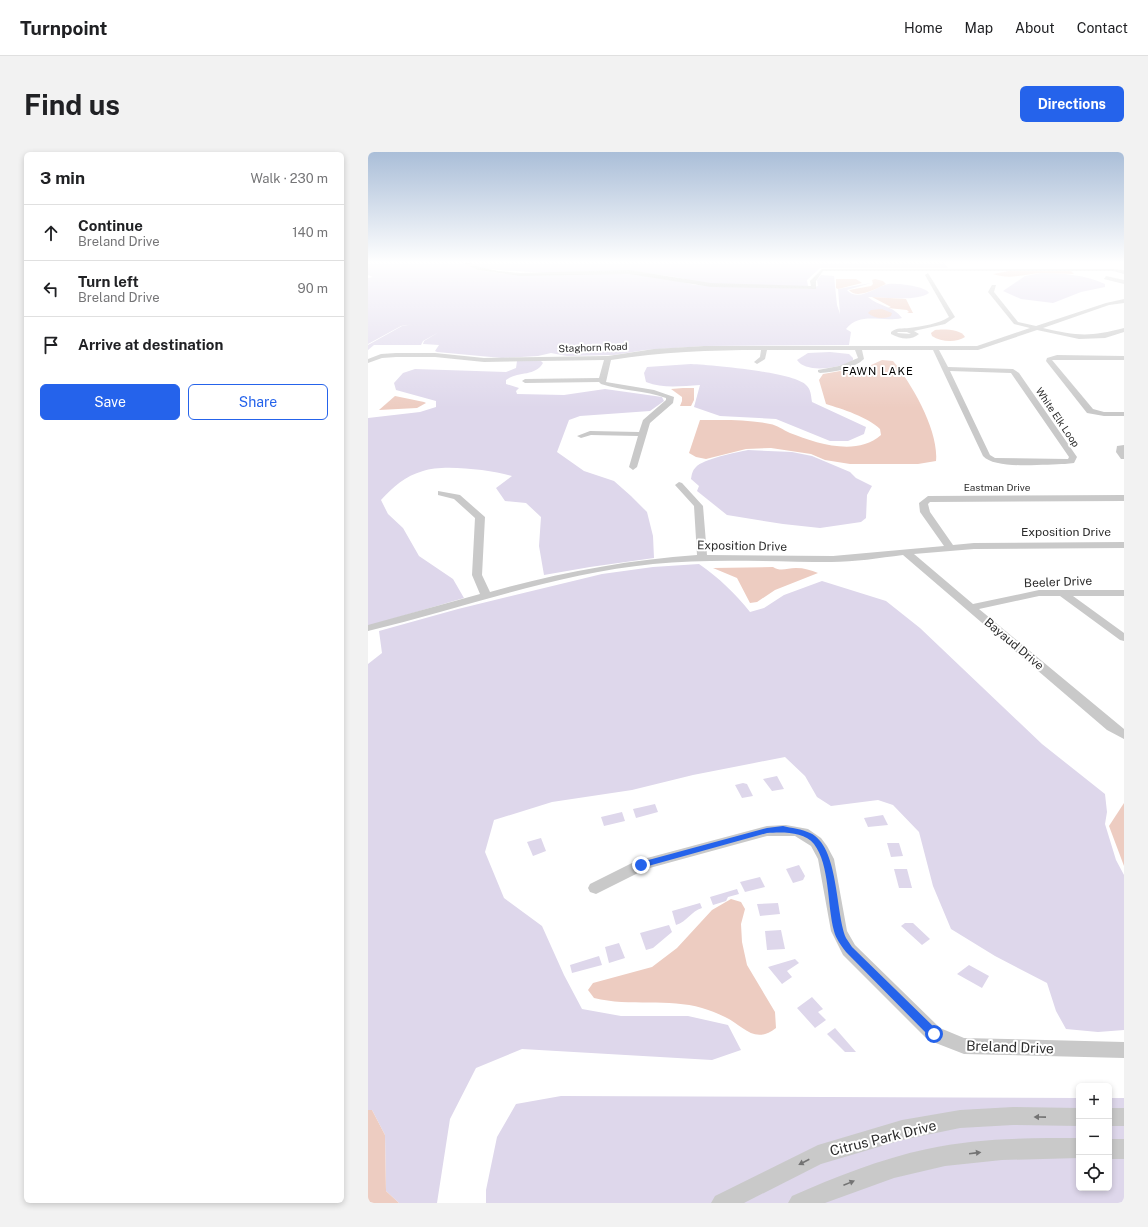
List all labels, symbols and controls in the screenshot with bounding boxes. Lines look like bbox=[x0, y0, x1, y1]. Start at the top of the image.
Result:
text: Turnpoint bbox=[20, 17, 107, 39]
text: Home bbox=[904, 20, 943, 36]
text: Map bbox=[965, 20, 993, 36]
text: About bbox=[1015, 20, 1055, 36]
text: Contact bbox=[1077, 20, 1128, 36]
button: Directions bbox=[1020, 86, 1124, 122]
text: Find us bbox=[24, 88, 120, 121]
text: 3 min bbox=[40, 168, 85, 188]
text: Walk · 230 m bbox=[250, 171, 328, 186]
text: Continue bbox=[78, 217, 143, 234]
icon: ahead bbox=[40, 222, 62, 244]
text: 140 m bbox=[292, 225, 328, 240]
text: Breland Drive bbox=[78, 234, 160, 249]
text: Turn left bbox=[78, 273, 139, 290]
icon: left bbox=[40, 278, 62, 300]
text: 90 m bbox=[298, 281, 328, 296]
text: Breland Drive bbox=[78, 290, 160, 305]
icon: arrive bbox=[40, 334, 62, 356]
text: Arrive at destination bbox=[78, 336, 223, 353]
street label: Staghorn Road bbox=[558, 340, 628, 354]
district label: FAWN LAKE bbox=[842, 365, 914, 377]
button: Save bbox=[40, 384, 180, 420]
button: Share bbox=[188, 384, 328, 420]
street label: White Elk Loop bbox=[1034, 385, 1082, 449]
street label: Eastman Drive bbox=[964, 481, 1031, 493]
street label: Exposition Drive bbox=[1021, 525, 1111, 539]
street label: Exposition Drive bbox=[697, 538, 787, 554]
street label: Beeler Drive bbox=[1024, 574, 1092, 590]
street label: Bayaud Drive bbox=[981, 615, 1047, 673]
route end bbox=[632, 856, 650, 874]
route start bbox=[925, 1025, 943, 1043]
street label: Breland Drive bbox=[966, 1037, 1054, 1057]
map controls bbox=[1076, 1083, 1112, 1191]
button: + bbox=[1076, 1083, 1112, 1119]
one-way arrow bbox=[1033, 1114, 1046, 1120]
street label: Citrus Park Drive bbox=[828, 1117, 938, 1159]
button: − bbox=[1076, 1119, 1112, 1155]
one-way arrow bbox=[969, 1150, 981, 1156]
button: locate bbox=[1076, 1155, 1112, 1191]
one-way arrow bbox=[798, 1159, 810, 1165]
one-way arrow bbox=[843, 1180, 855, 1186]

